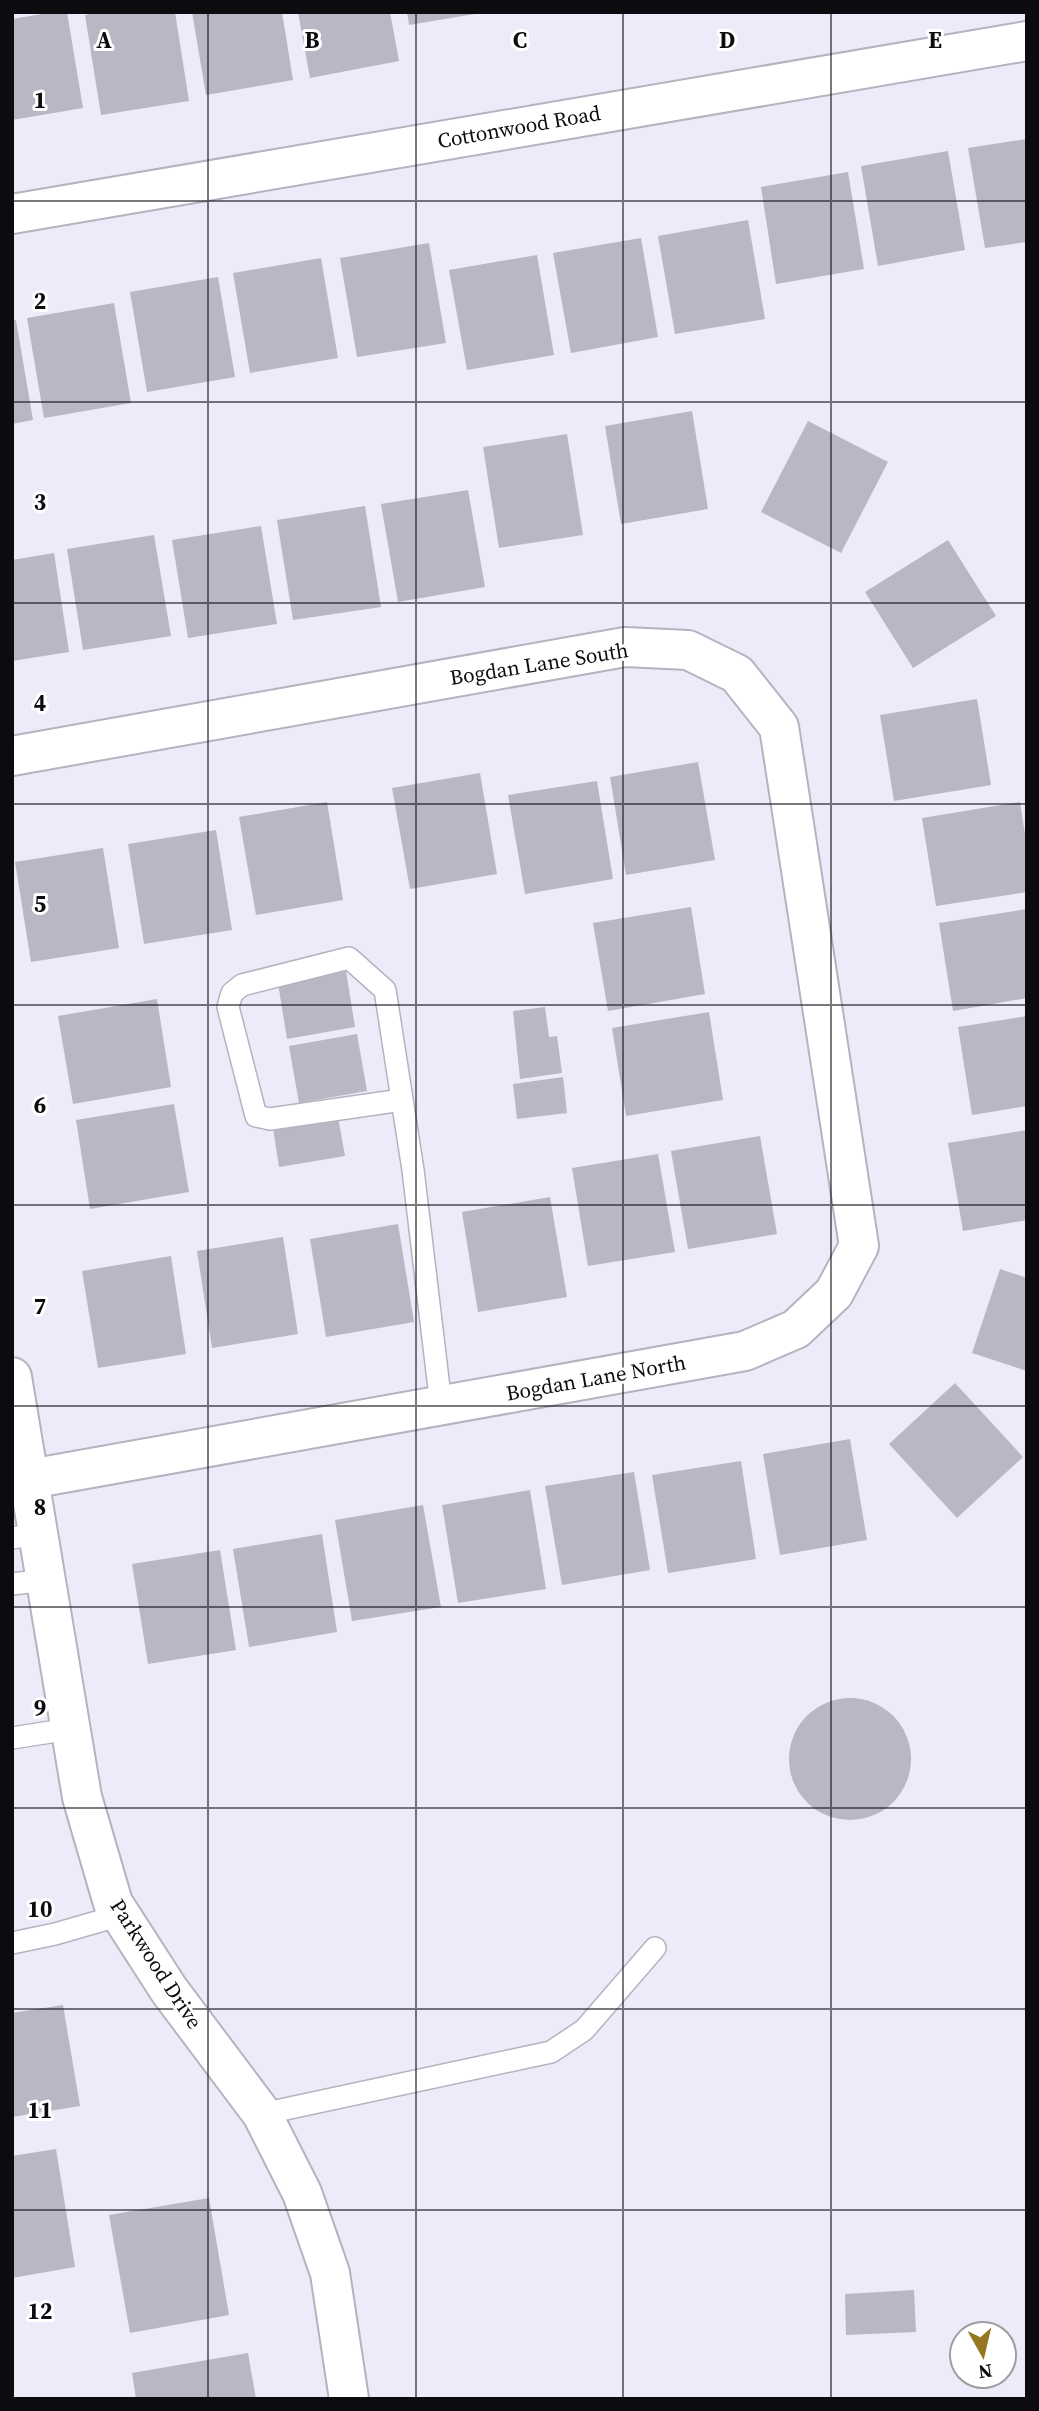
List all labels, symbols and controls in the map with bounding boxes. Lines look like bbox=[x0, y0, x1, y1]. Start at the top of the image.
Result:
text: A bbox=[96, 24, 112, 56]
text: B bbox=[305, 24, 320, 56]
text: C bbox=[513, 24, 527, 56]
text: D bbox=[719, 24, 735, 56]
text: E bbox=[928, 24, 942, 56]
text: 1 bbox=[34, 84, 46, 116]
street label: Cottonwood Road bbox=[435, 98, 603, 155]
text: 2 bbox=[34, 285, 46, 317]
text: 3 bbox=[34, 486, 46, 518]
street label: Bogdan Lane South bbox=[448, 635, 630, 692]
text: 4 bbox=[34, 687, 46, 719]
text: 5 bbox=[34, 888, 46, 920]
text: 6 bbox=[34, 1089, 46, 1121]
text: 7 bbox=[34, 1290, 46, 1322]
street label: Bogdan Lane North bbox=[504, 1347, 688, 1408]
text: 8 bbox=[34, 1491, 46, 1523]
text: 9 bbox=[34, 1692, 46, 1724]
text: 10 bbox=[28, 1893, 52, 1925]
street label: Parkwood Drive bbox=[104, 1893, 209, 2034]
text: 11 bbox=[28, 2094, 52, 2126]
text: 12 bbox=[28, 2295, 52, 2327]
north arrow bbox=[948, 2320, 1018, 2390]
text: N bbox=[977, 2358, 994, 2386]

